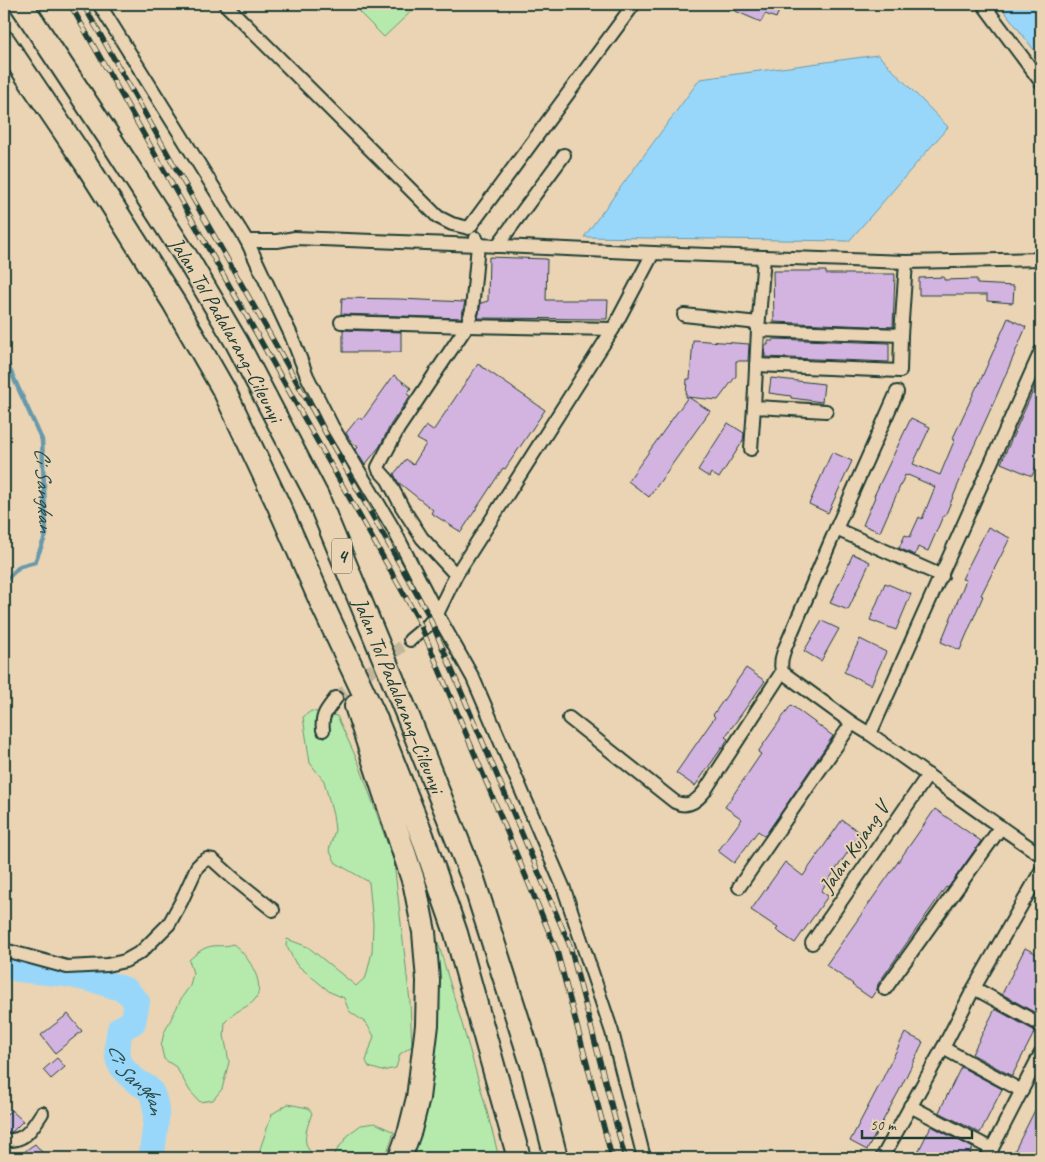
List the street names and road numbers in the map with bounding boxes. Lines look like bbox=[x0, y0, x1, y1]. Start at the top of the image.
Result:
street label: Jalan Tol Padalarang–Cileunyi bbox=[163, 231, 290, 429]
road number: 4 bbox=[332, 538, 352, 574]
street label: Jalan Tol Padalarang–Cileunyi bbox=[347, 593, 451, 799]
street label: Jalan Kujang V bbox=[813, 794, 897, 898]

